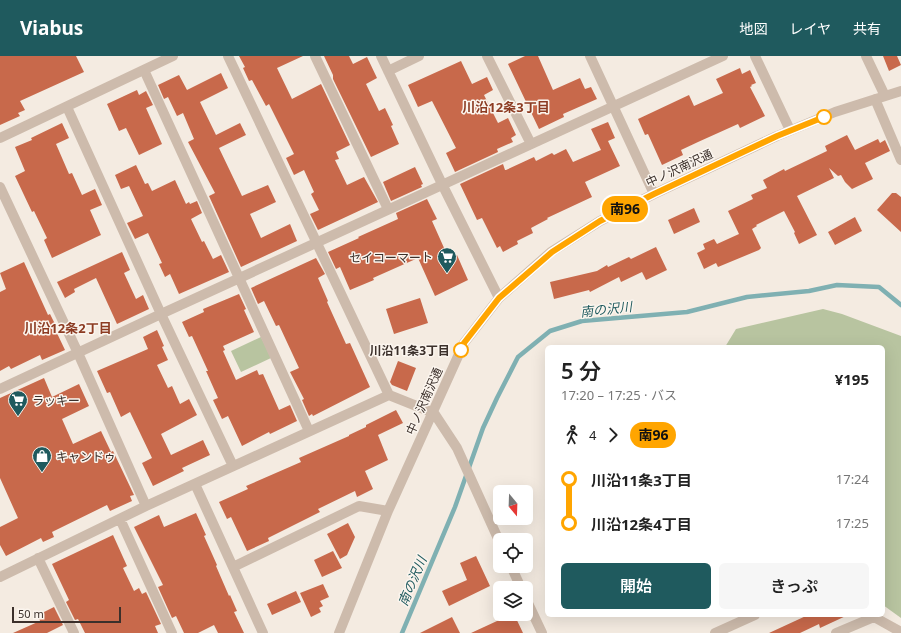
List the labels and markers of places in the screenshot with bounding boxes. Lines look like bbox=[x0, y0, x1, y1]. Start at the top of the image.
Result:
unlabelled marker bbox=[816, 109, 832, 125]
supermarket icon: セイコーマート bbox=[436, 246, 458, 274]
place label: セイコーマート bbox=[349, 249, 433, 266]
place label: 川沿11条3丁目 bbox=[369, 342, 450, 359]
marker: 川沿11条3丁目 bbox=[453, 342, 469, 358]
supermarket icon: ラッキー bbox=[7, 389, 29, 417]
place label: ラッキー bbox=[32, 392, 80, 409]
shop icon: キャンドゥ bbox=[31, 445, 53, 473]
place label: キャンドゥ bbox=[56, 448, 116, 465]

